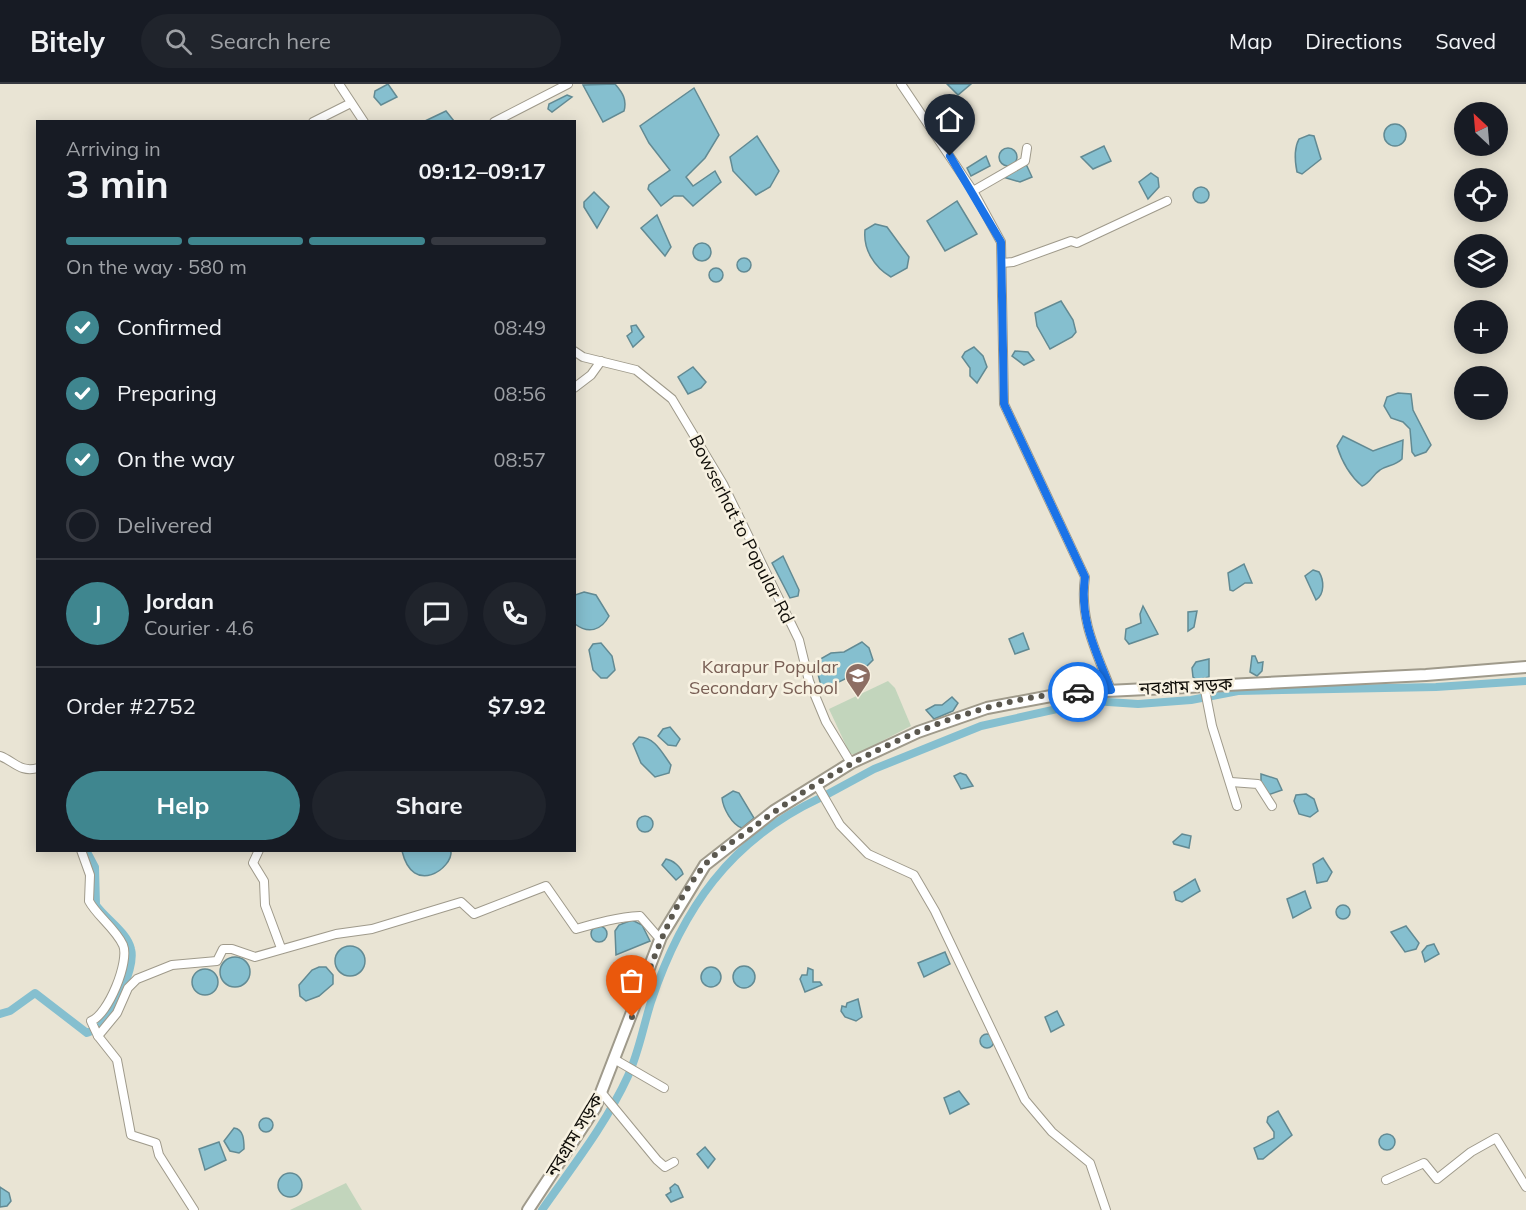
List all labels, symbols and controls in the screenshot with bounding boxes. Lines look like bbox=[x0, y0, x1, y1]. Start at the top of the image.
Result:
search box bbox=[141, 14, 561, 68]
text: Bitely bbox=[30, 24, 105, 59]
icon: search bbox=[162, 25, 195, 58]
text: Search here bbox=[210, 27, 331, 55]
text: Map bbox=[1229, 28, 1272, 54]
text: Directions bbox=[1305, 28, 1402, 54]
text: Saved bbox=[1435, 28, 1496, 54]
pin bbox=[924, 94, 975, 156]
north arrow bbox=[1454, 102, 1508, 156]
map controls bbox=[1454, 102, 1508, 420]
icon: home bbox=[933, 103, 966, 136]
text: Arriving in bbox=[66, 136, 161, 161]
text: 09:12–09:17 bbox=[418, 157, 546, 185]
text: 3 min bbox=[66, 159, 169, 208]
button: locate bbox=[1454, 168, 1508, 222]
button: layers bbox=[1454, 234, 1508, 288]
text: On the way · 580 m bbox=[66, 254, 247, 279]
button: + bbox=[1454, 300, 1508, 354]
icon: check bbox=[66, 311, 99, 344]
text: Confirmed bbox=[117, 313, 222, 341]
text: 08:49 bbox=[493, 315, 546, 340]
button: − bbox=[1454, 366, 1508, 420]
icon: check bbox=[66, 377, 99, 410]
text: Preparing bbox=[117, 379, 217, 407]
text: 08:56 bbox=[493, 381, 546, 406]
street label: Bowserhat to Popular Rd bbox=[684, 431, 800, 627]
icon: check bbox=[66, 443, 99, 476]
text: On the way bbox=[117, 445, 235, 473]
text: 08:57 bbox=[493, 447, 546, 472]
text: Delivered bbox=[117, 511, 212, 539]
button: chat bbox=[405, 582, 468, 645]
button: phone bbox=[483, 582, 546, 645]
text: Jordan bbox=[144, 587, 214, 615]
text: J bbox=[94, 599, 101, 627]
text: Courier · 4.6 bbox=[144, 615, 254, 640]
place label: Karapur Popular Secondary School bbox=[689, 655, 838, 699]
school or university icon: Karapur Popular Secondary School bbox=[843, 661, 873, 699]
courier bbox=[1048, 662, 1108, 722]
street label: নবগ্রাম সড়ক bbox=[1138, 672, 1234, 700]
icon: car bbox=[1062, 676, 1095, 709]
text: Order #2752 bbox=[66, 692, 196, 720]
text: $7.92 bbox=[488, 692, 546, 720]
button: Help bbox=[66, 771, 300, 840]
button: Share bbox=[312, 771, 546, 840]
pin bbox=[606, 955, 657, 1017]
icon: bag bbox=[615, 964, 648, 997]
street label: নবগ্রাম সড়ক bbox=[540, 1089, 608, 1182]

